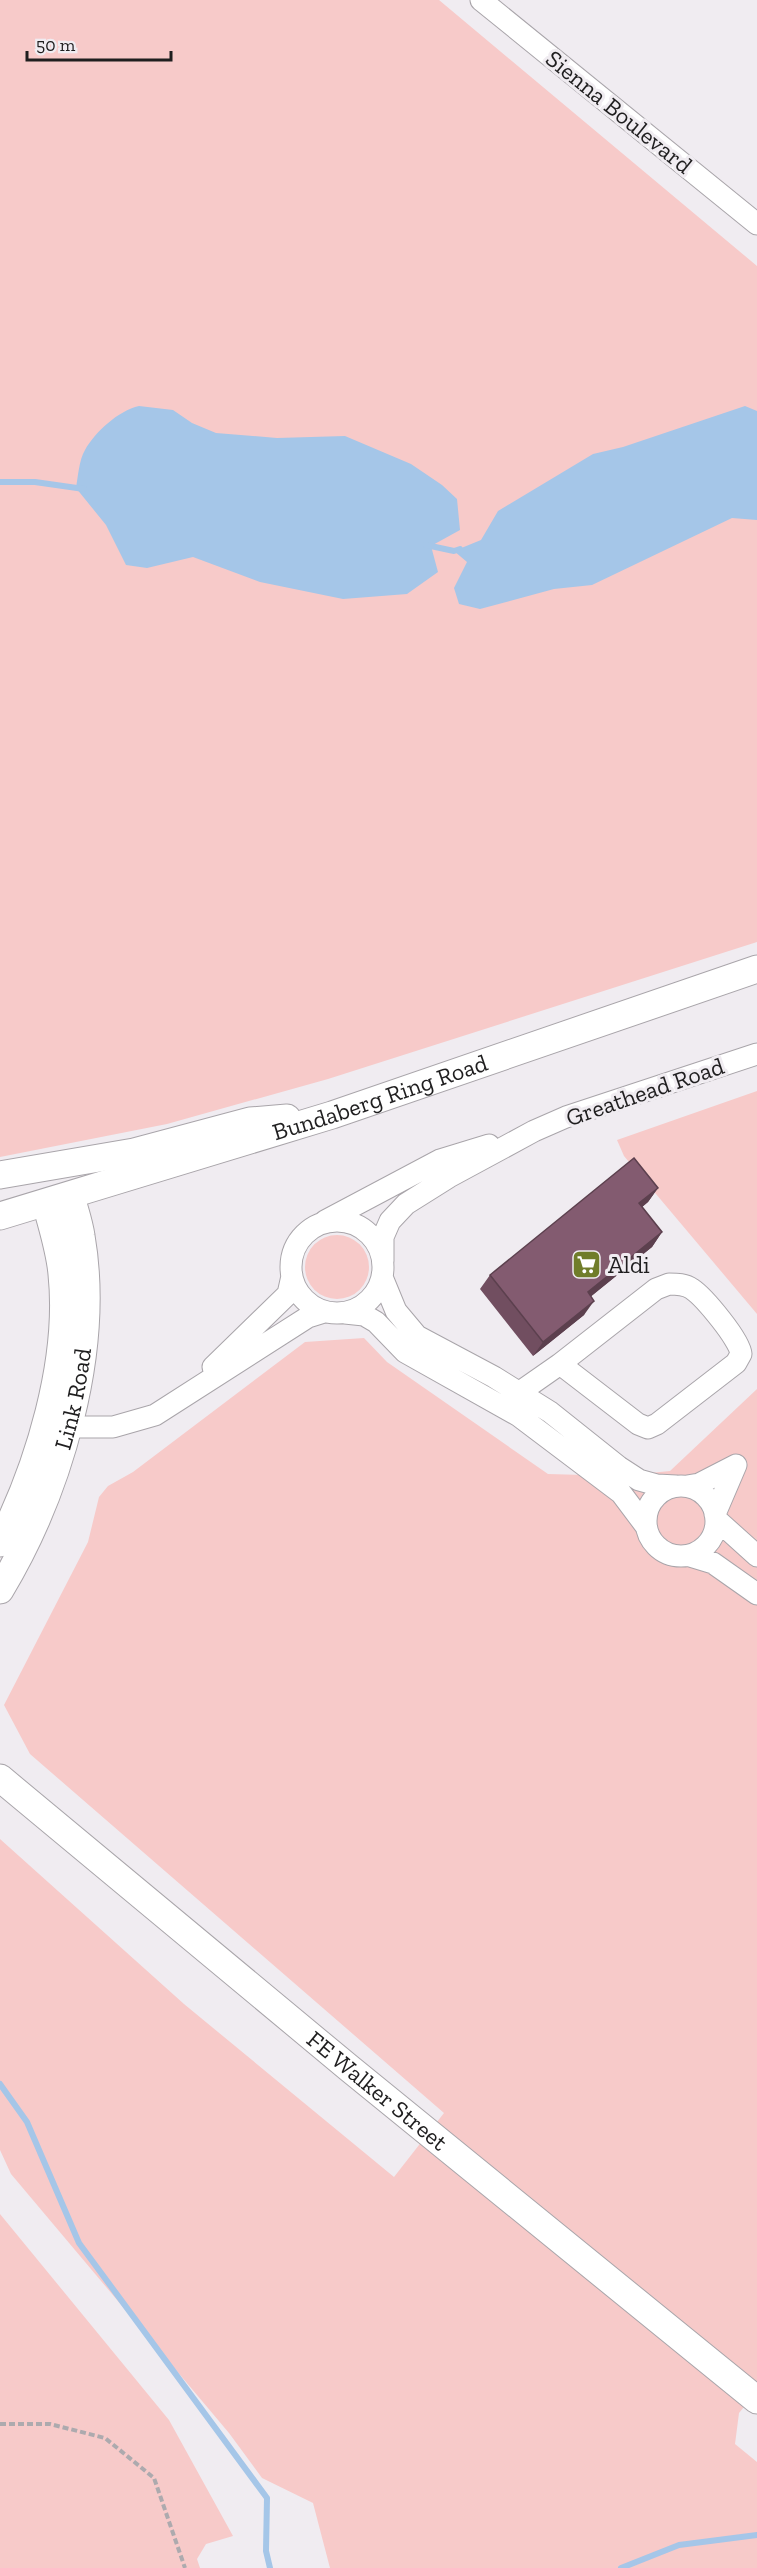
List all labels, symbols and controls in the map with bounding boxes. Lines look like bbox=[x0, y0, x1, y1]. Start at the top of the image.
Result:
scale bar bbox=[27, 24, 171, 62]
text: 50 m bbox=[36, 34, 76, 56]
street label: Sienna Boulevard bbox=[540, 44, 698, 179]
street label: Bundaberg Ring Road bbox=[269, 1048, 491, 1146]
street label: Greathead Road bbox=[562, 1051, 728, 1132]
supermarket icon: Aldi bbox=[571, 1249, 603, 1281]
place label: Aldi bbox=[608, 1250, 650, 1279]
street label: Link Road bbox=[48, 1346, 97, 1453]
street label: FE Walker Street bbox=[301, 2024, 454, 2156]

